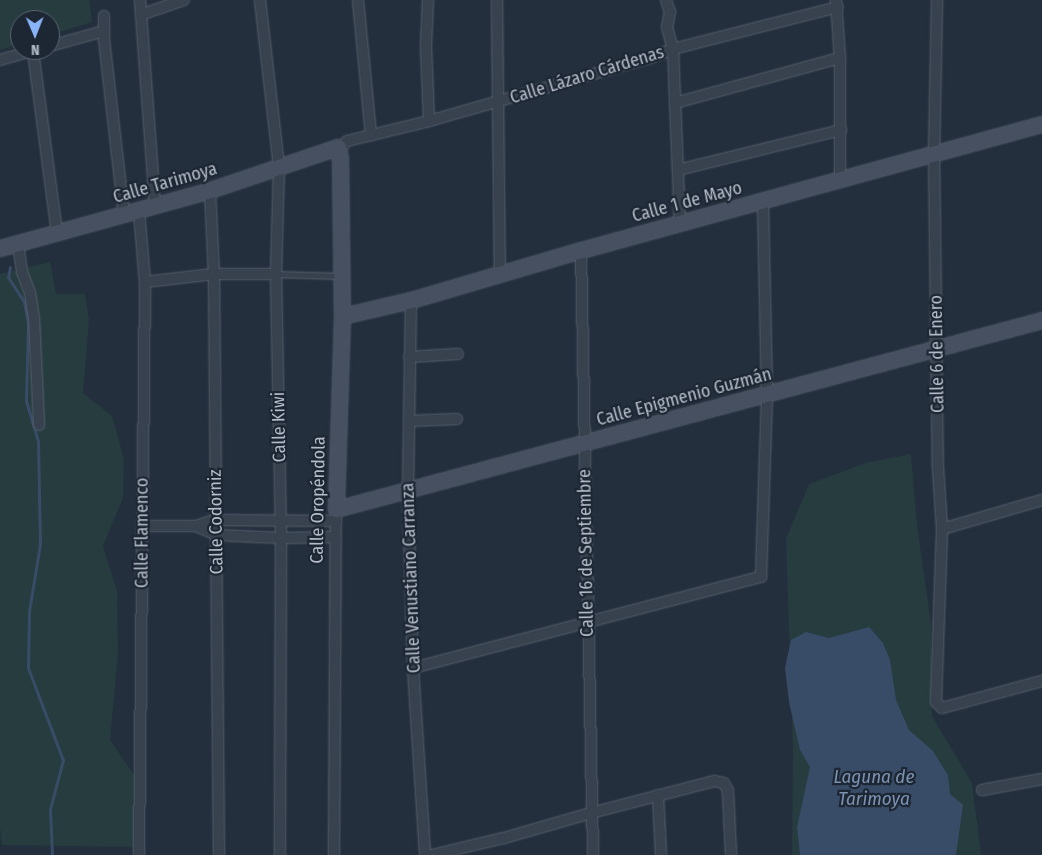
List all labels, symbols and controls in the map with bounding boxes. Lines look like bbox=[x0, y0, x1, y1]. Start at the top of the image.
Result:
north arrow bbox=[10, 10, 60, 60]
text: N bbox=[31, 41, 40, 58]
street label: Calle Lázaro Cárdenas bbox=[507, 41, 667, 109]
street label: Calle Tarimoya bbox=[111, 158, 219, 208]
street label: Calle 1 de Mayo bbox=[630, 177, 744, 227]
street label: Calle 6 de Enero bbox=[925, 295, 949, 413]
street label: Calle Epigmenio Guzmán bbox=[594, 363, 774, 431]
street label: Calle Kiwi bbox=[268, 392, 290, 462]
street label: Calle Oropéndola bbox=[306, 436, 330, 564]
street label: Calle Codorniz bbox=[204, 469, 228, 575]
street label: Calle 16 de Septiembre bbox=[574, 469, 598, 637]
street label: Calle Flamenco bbox=[131, 478, 153, 588]
street label: Calle Venustiano Carranza bbox=[397, 482, 425, 674]
water label: Laguna de Tarimoya bbox=[834, 766, 914, 810]

